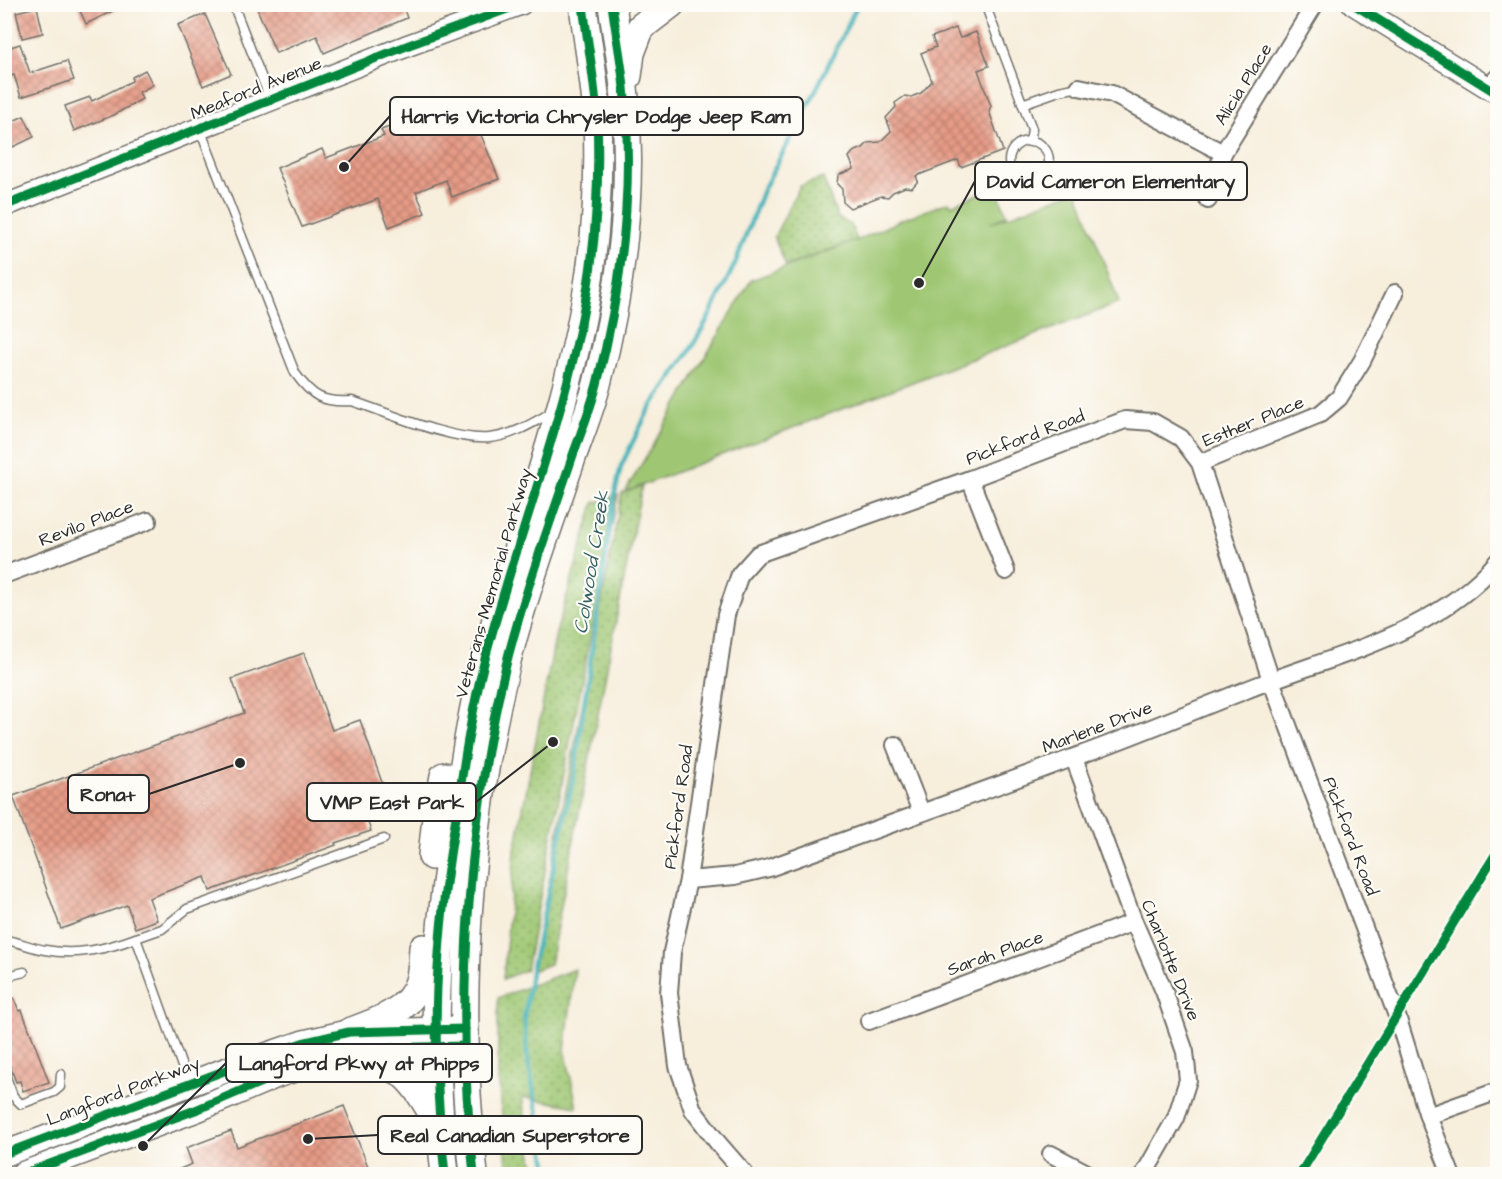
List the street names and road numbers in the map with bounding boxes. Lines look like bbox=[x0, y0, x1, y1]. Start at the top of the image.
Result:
street label: Alicia Place bbox=[1208, 38, 1279, 130]
street label: Meaford Avenue bbox=[187, 51, 326, 126]
street label: Esther Place bbox=[1199, 390, 1308, 453]
street label: Pickford Road bbox=[962, 403, 1088, 472]
street label: Veterans Memorial Parkway bbox=[449, 465, 539, 701]
street label: Revilo Place bbox=[35, 494, 137, 553]
street label: Marlene Drive bbox=[1039, 695, 1156, 760]
street label: Pickford Road bbox=[657, 743, 700, 871]
street label: Pickford Road bbox=[1316, 773, 1385, 899]
street label: Charlotte Drive bbox=[1135, 896, 1206, 1025]
street label: Sarah Place bbox=[944, 924, 1047, 982]
street label: Langford Parkway bbox=[43, 1051, 204, 1133]

